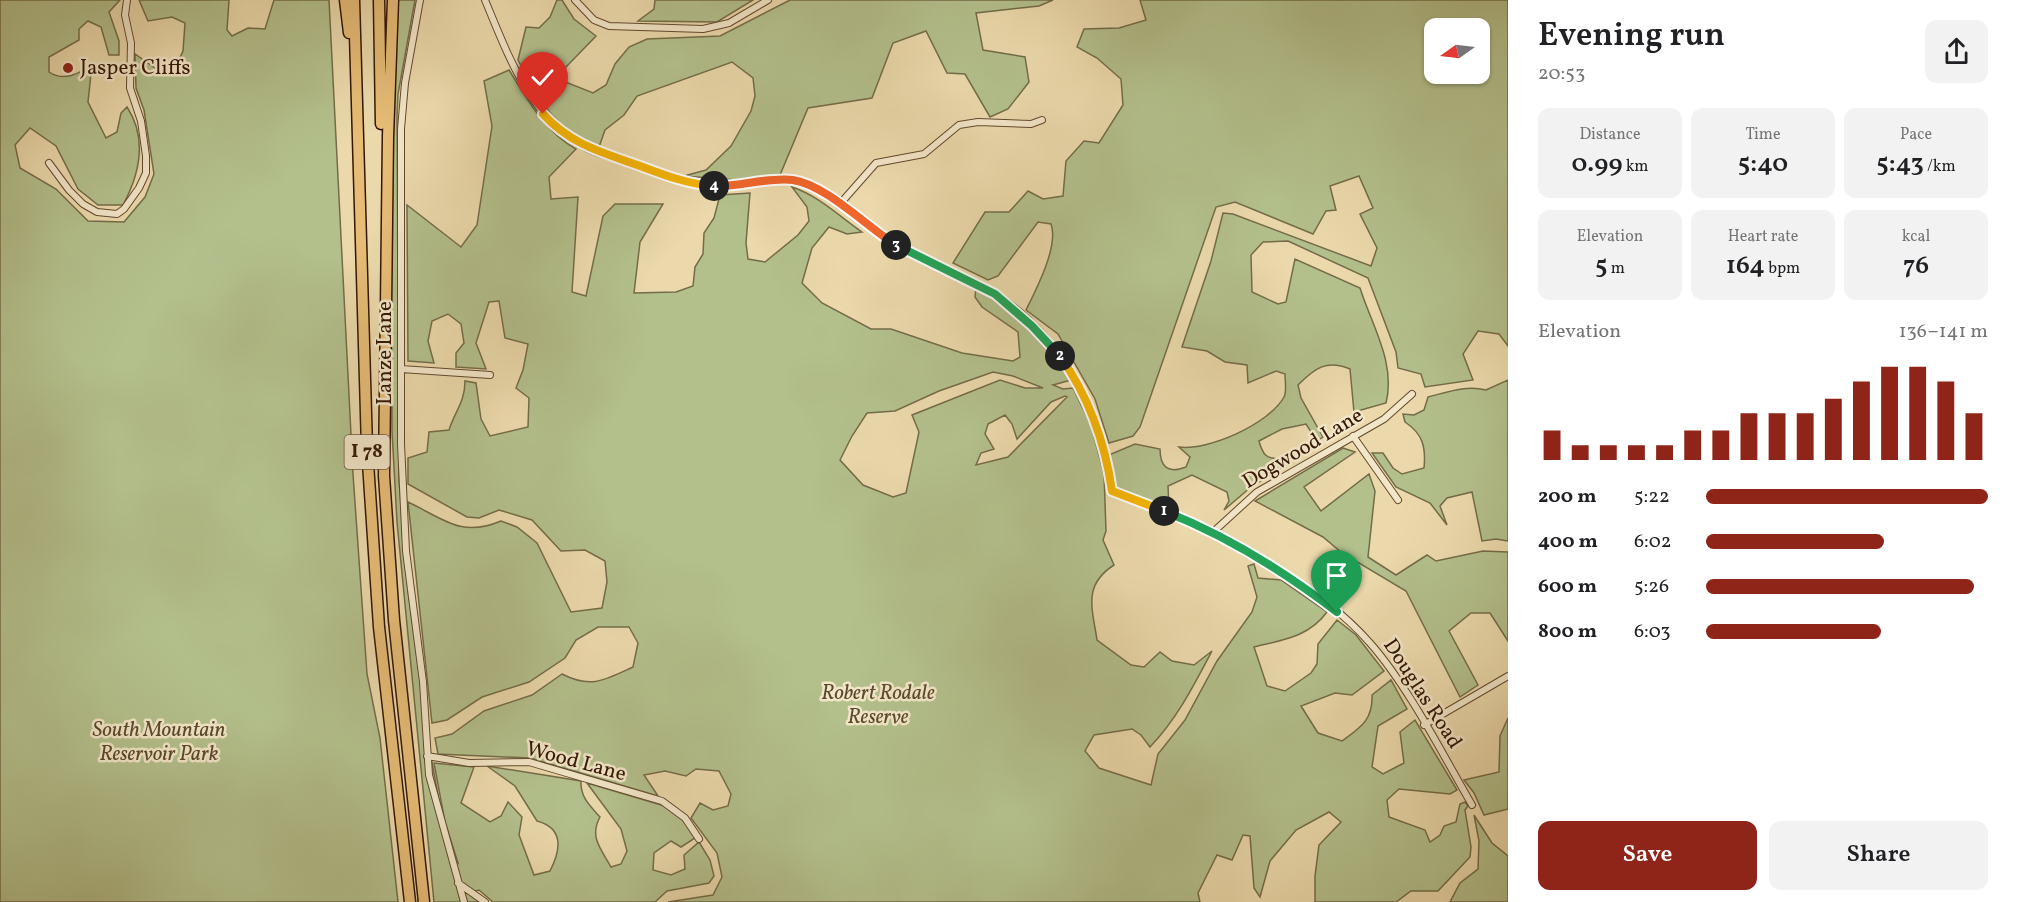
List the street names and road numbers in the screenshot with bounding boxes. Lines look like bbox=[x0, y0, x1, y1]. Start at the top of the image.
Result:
street label: Lanze Lane bbox=[371, 301, 400, 405]
street label: Dogwood Lane bbox=[1237, 401, 1369, 497]
road number: I 78 bbox=[344, 435, 389, 469]
street label: Douglas Road bbox=[1375, 633, 1469, 755]
street label: Wood Lane bbox=[523, 735, 629, 789]

